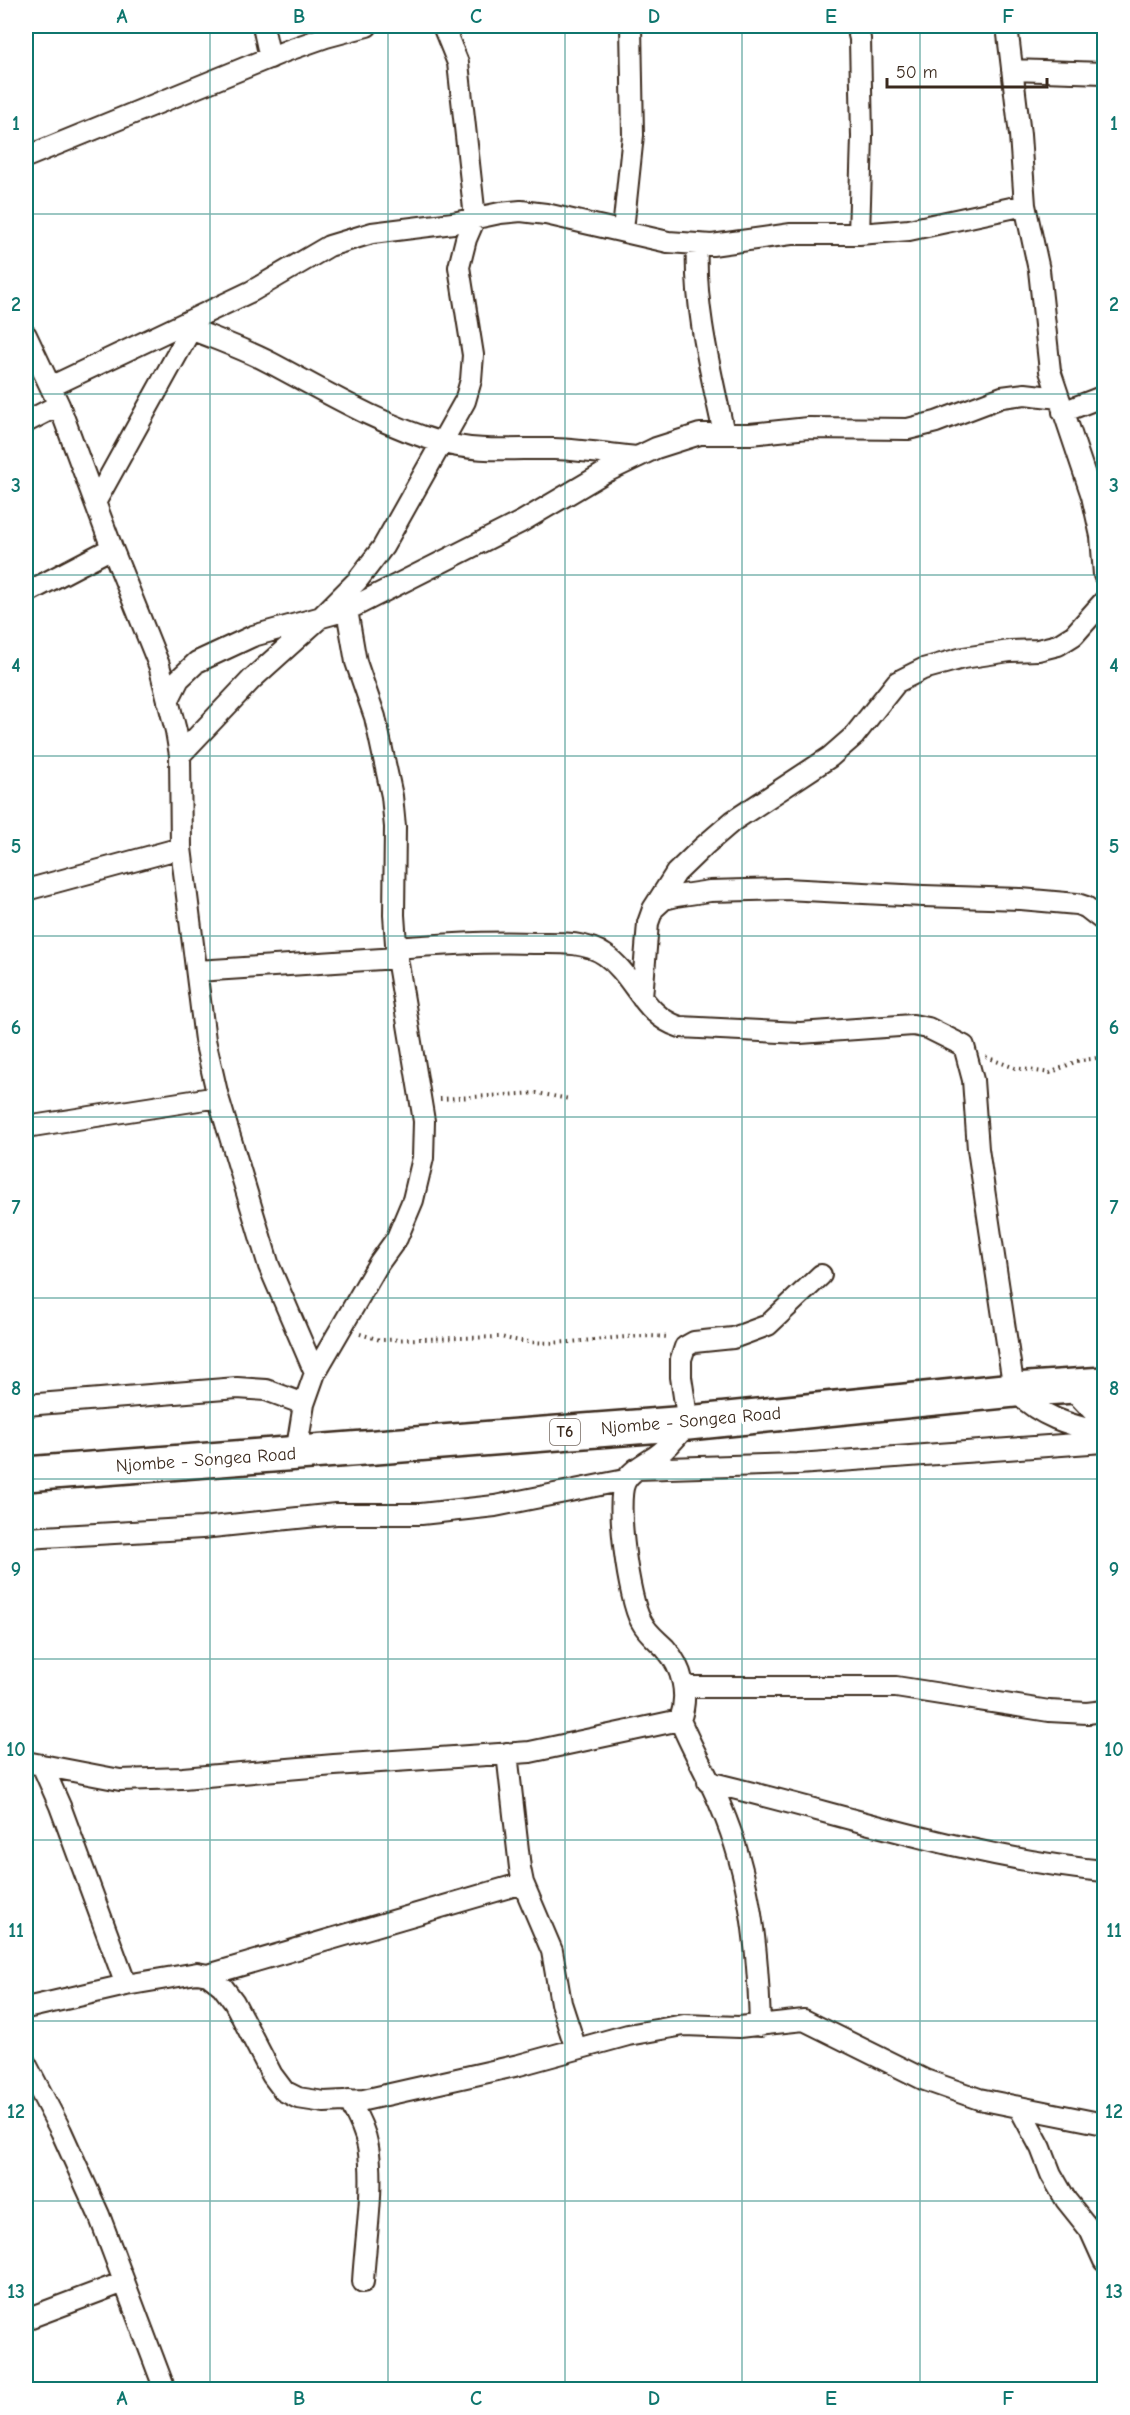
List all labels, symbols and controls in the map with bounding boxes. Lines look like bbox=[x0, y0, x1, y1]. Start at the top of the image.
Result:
text: A bbox=[116, 5, 128, 28]
text: B bbox=[293, 5, 305, 28]
text: C bbox=[470, 5, 482, 28]
text: D bbox=[648, 5, 660, 28]
text: E bbox=[825, 5, 837, 28]
text: F bbox=[1002, 5, 1014, 28]
scale bar bbox=[887, 51, 1048, 89]
text: 50 m bbox=[896, 62, 938, 83]
text: 1 bbox=[12, 112, 20, 135]
text: 1 bbox=[1110, 112, 1118, 135]
text: 2 bbox=[11, 293, 21, 316]
text: 2 bbox=[1109, 293, 1119, 316]
text: 3 bbox=[11, 474, 21, 497]
text: 3 bbox=[1109, 474, 1119, 497]
text: 4 bbox=[11, 654, 21, 677]
text: 4 bbox=[1109, 654, 1119, 677]
text: 5 bbox=[11, 835, 21, 858]
text: 5 bbox=[1109, 835, 1119, 858]
text: 6 bbox=[11, 1016, 21, 1039]
text: 6 bbox=[1109, 1016, 1119, 1039]
text: 7 bbox=[12, 1196, 21, 1219]
text: 7 bbox=[1110, 1196, 1119, 1219]
text: 8 bbox=[11, 1377, 21, 1400]
text: 8 bbox=[1109, 1377, 1119, 1400]
street label: Njombe - Songea Road bbox=[600, 1403, 782, 1439]
road number: T6 bbox=[550, 1419, 580, 1445]
street label: Njombe - Songea Road bbox=[115, 1443, 297, 1477]
text: 9 bbox=[11, 1558, 21, 1581]
text: 9 bbox=[1109, 1558, 1119, 1581]
text: 10 bbox=[6, 1738, 26, 1761]
text: 10 bbox=[1104, 1738, 1124, 1761]
text: 11 bbox=[8, 1919, 24, 1942]
text: 11 bbox=[1106, 1919, 1122, 1942]
text: 12 bbox=[7, 2100, 25, 2123]
text: 12 bbox=[1105, 2100, 1123, 2123]
text: 13 bbox=[7, 2280, 25, 2303]
text: 13 bbox=[1105, 2280, 1123, 2303]
text: A bbox=[116, 2387, 128, 2410]
text: B bbox=[293, 2387, 305, 2410]
text: C bbox=[470, 2387, 482, 2410]
text: D bbox=[648, 2387, 660, 2410]
text: E bbox=[825, 2387, 837, 2410]
text: F bbox=[1002, 2387, 1014, 2410]

